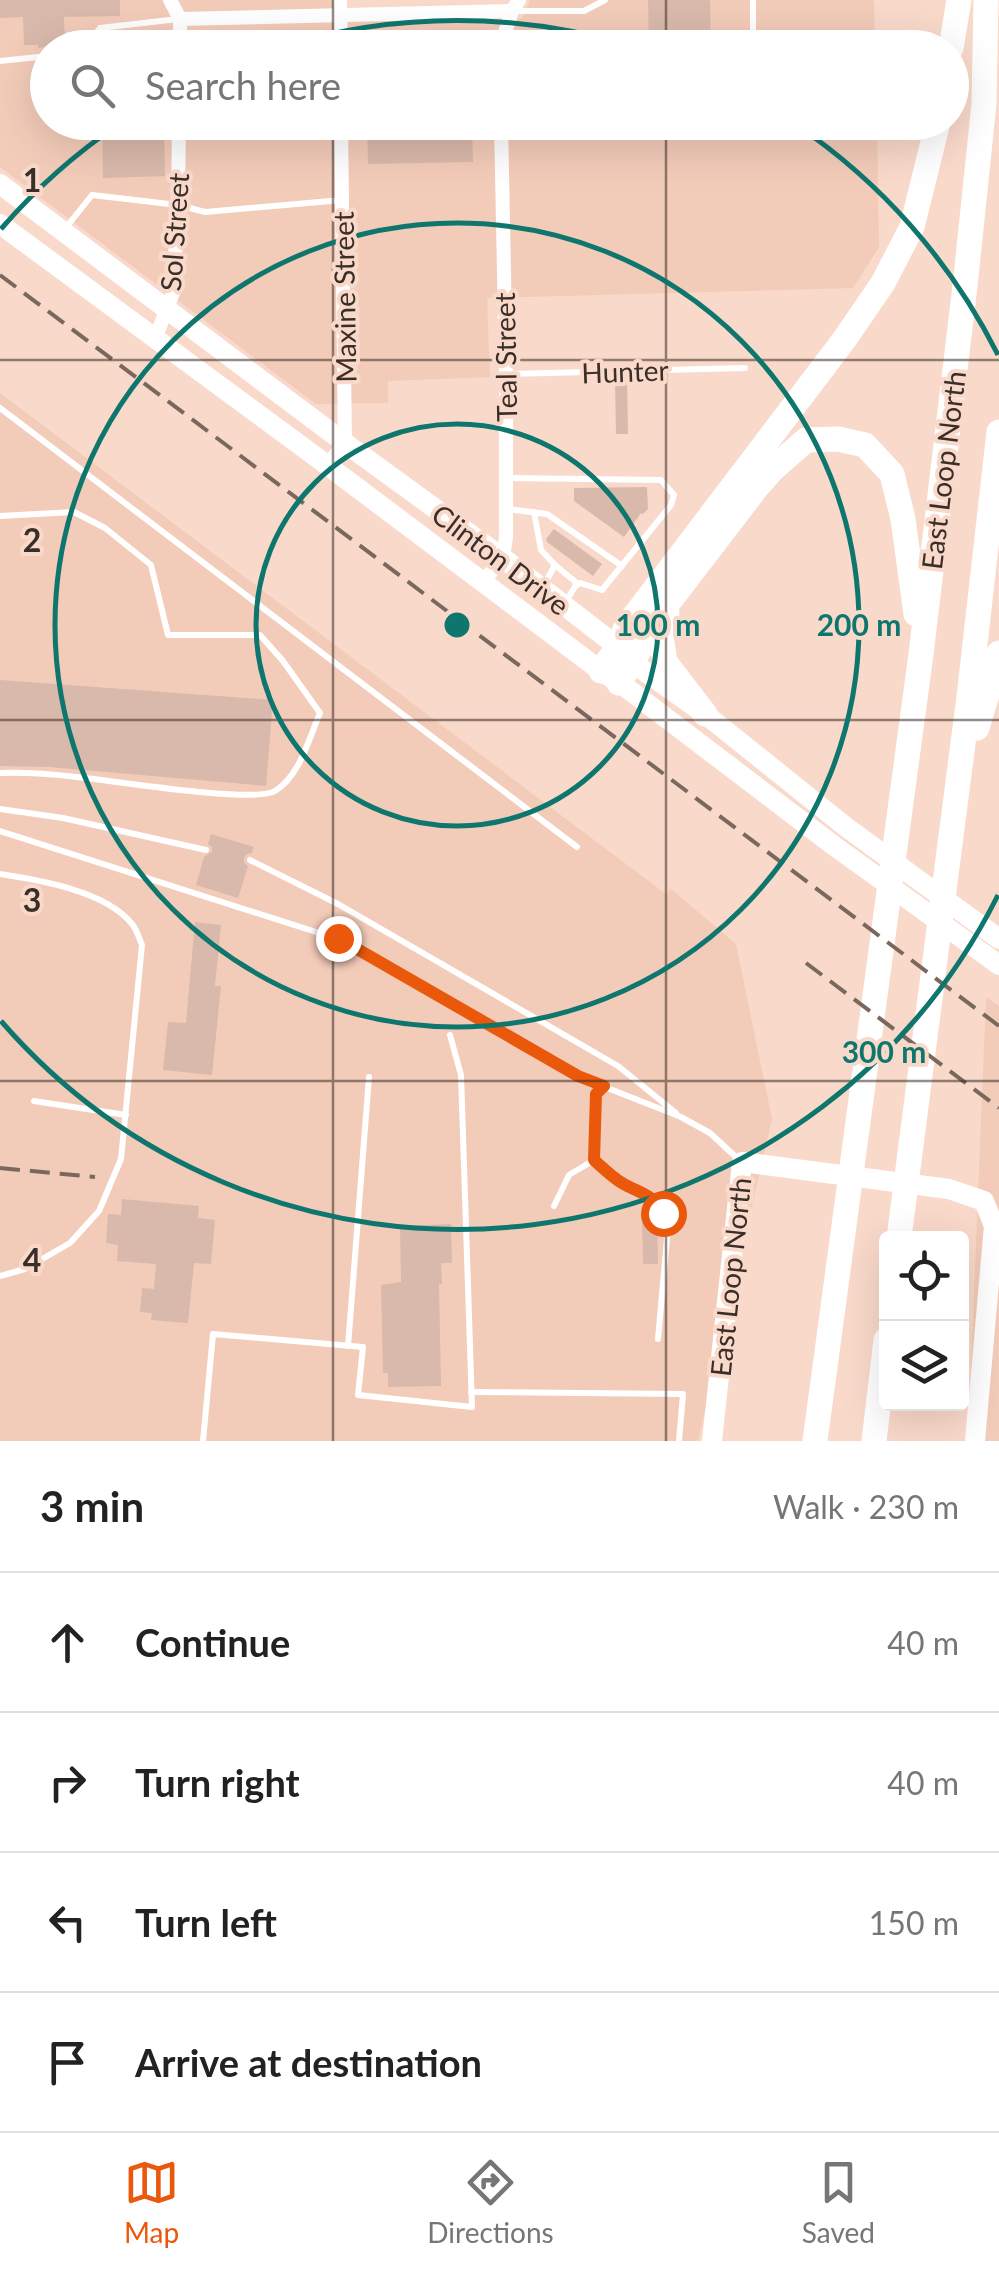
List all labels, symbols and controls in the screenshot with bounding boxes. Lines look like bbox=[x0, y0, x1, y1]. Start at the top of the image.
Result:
search box bbox=[30, 30, 969, 140]
icon: search bbox=[65, 58, 120, 113]
text: Search here bbox=[145, 62, 341, 108]
text: 1 bbox=[23, 160, 41, 199]
street label: Sol Street bbox=[153, 172, 195, 292]
street label: Maxine Street bbox=[326, 211, 362, 383]
street label: Teal Street bbox=[487, 292, 523, 422]
street label: Hunter bbox=[581, 352, 669, 390]
street label: East Loop North bbox=[914, 369, 972, 571]
street label: Clinton Drive bbox=[426, 496, 576, 622]
text: 2 bbox=[23, 520, 41, 559]
text: 100 m bbox=[616, 606, 700, 642]
text: 200 m bbox=[817, 606, 901, 642]
centre of rings bbox=[439, 607, 475, 643]
text: 3 bbox=[23, 880, 41, 919]
route end bbox=[316, 916, 362, 962]
text: 300 m bbox=[842, 1033, 926, 1069]
street label: East Loop North bbox=[703, 1176, 757, 1378]
route start bbox=[641, 1191, 687, 1237]
map controls bbox=[879, 1231, 969, 1411]
button: locate bbox=[879, 1231, 969, 1321]
text: 4 bbox=[23, 1240, 41, 1279]
button: layers bbox=[879, 1321, 969, 1411]
text: 3 min bbox=[40, 1481, 144, 1531]
text: Walk · 230 m bbox=[773, 1487, 959, 1526]
icon: ahead bbox=[40, 1615, 95, 1670]
text: Continue bbox=[135, 1619, 290, 1665]
text: 40 m bbox=[887, 1623, 959, 1662]
icon: right bbox=[40, 1755, 95, 1810]
text: Turn right bbox=[135, 1759, 300, 1805]
text: 40 m bbox=[887, 1763, 959, 1802]
icon: left bbox=[40, 1895, 95, 1950]
text: Turn left bbox=[135, 1899, 277, 1945]
text: 150 m bbox=[869, 1903, 959, 1942]
icon: arrive bbox=[40, 2035, 95, 2090]
text: Arrive at destination bbox=[135, 2039, 482, 2085]
tab: Map bbox=[124, 2155, 179, 2249]
tab: Directions bbox=[427, 2155, 554, 2249]
tab: Saved bbox=[802, 2155, 875, 2249]

